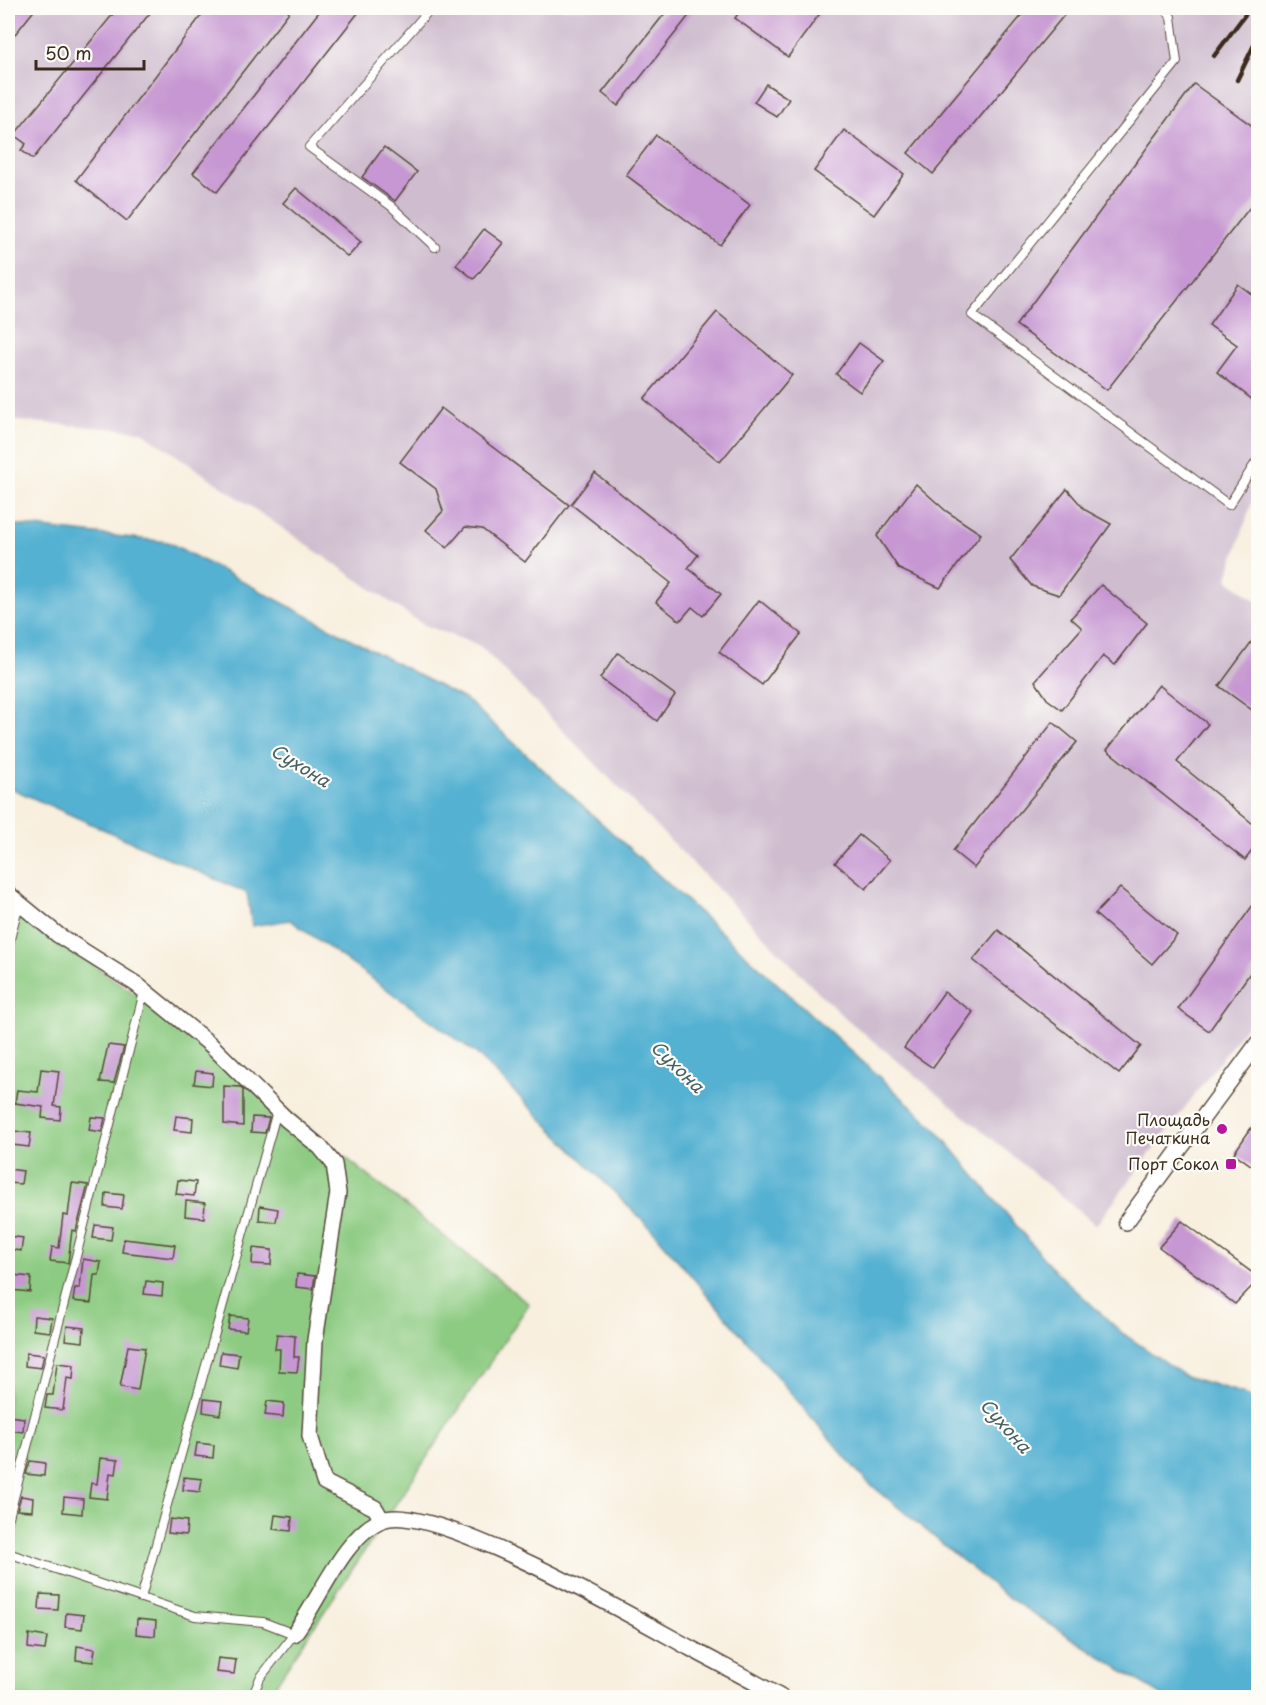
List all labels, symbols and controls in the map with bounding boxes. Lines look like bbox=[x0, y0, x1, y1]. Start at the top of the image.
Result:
scale bar bbox=[36, 33, 144, 71]
text: 50 m bbox=[45, 39, 92, 66]
water label: Сухона bbox=[266, 736, 336, 794]
water label: Сухона bbox=[645, 1034, 711, 1099]
place label: Площадь Печаткина bbox=[1125, 1107, 1210, 1149]
marker: Площадь Печаткина bbox=[1215, 1122, 1229, 1136]
place label: Порт Сокол bbox=[1128, 1151, 1219, 1175]
marker: Порт Сокол bbox=[1224, 1157, 1238, 1171]
water label: Сухона bbox=[974, 1392, 1039, 1459]

